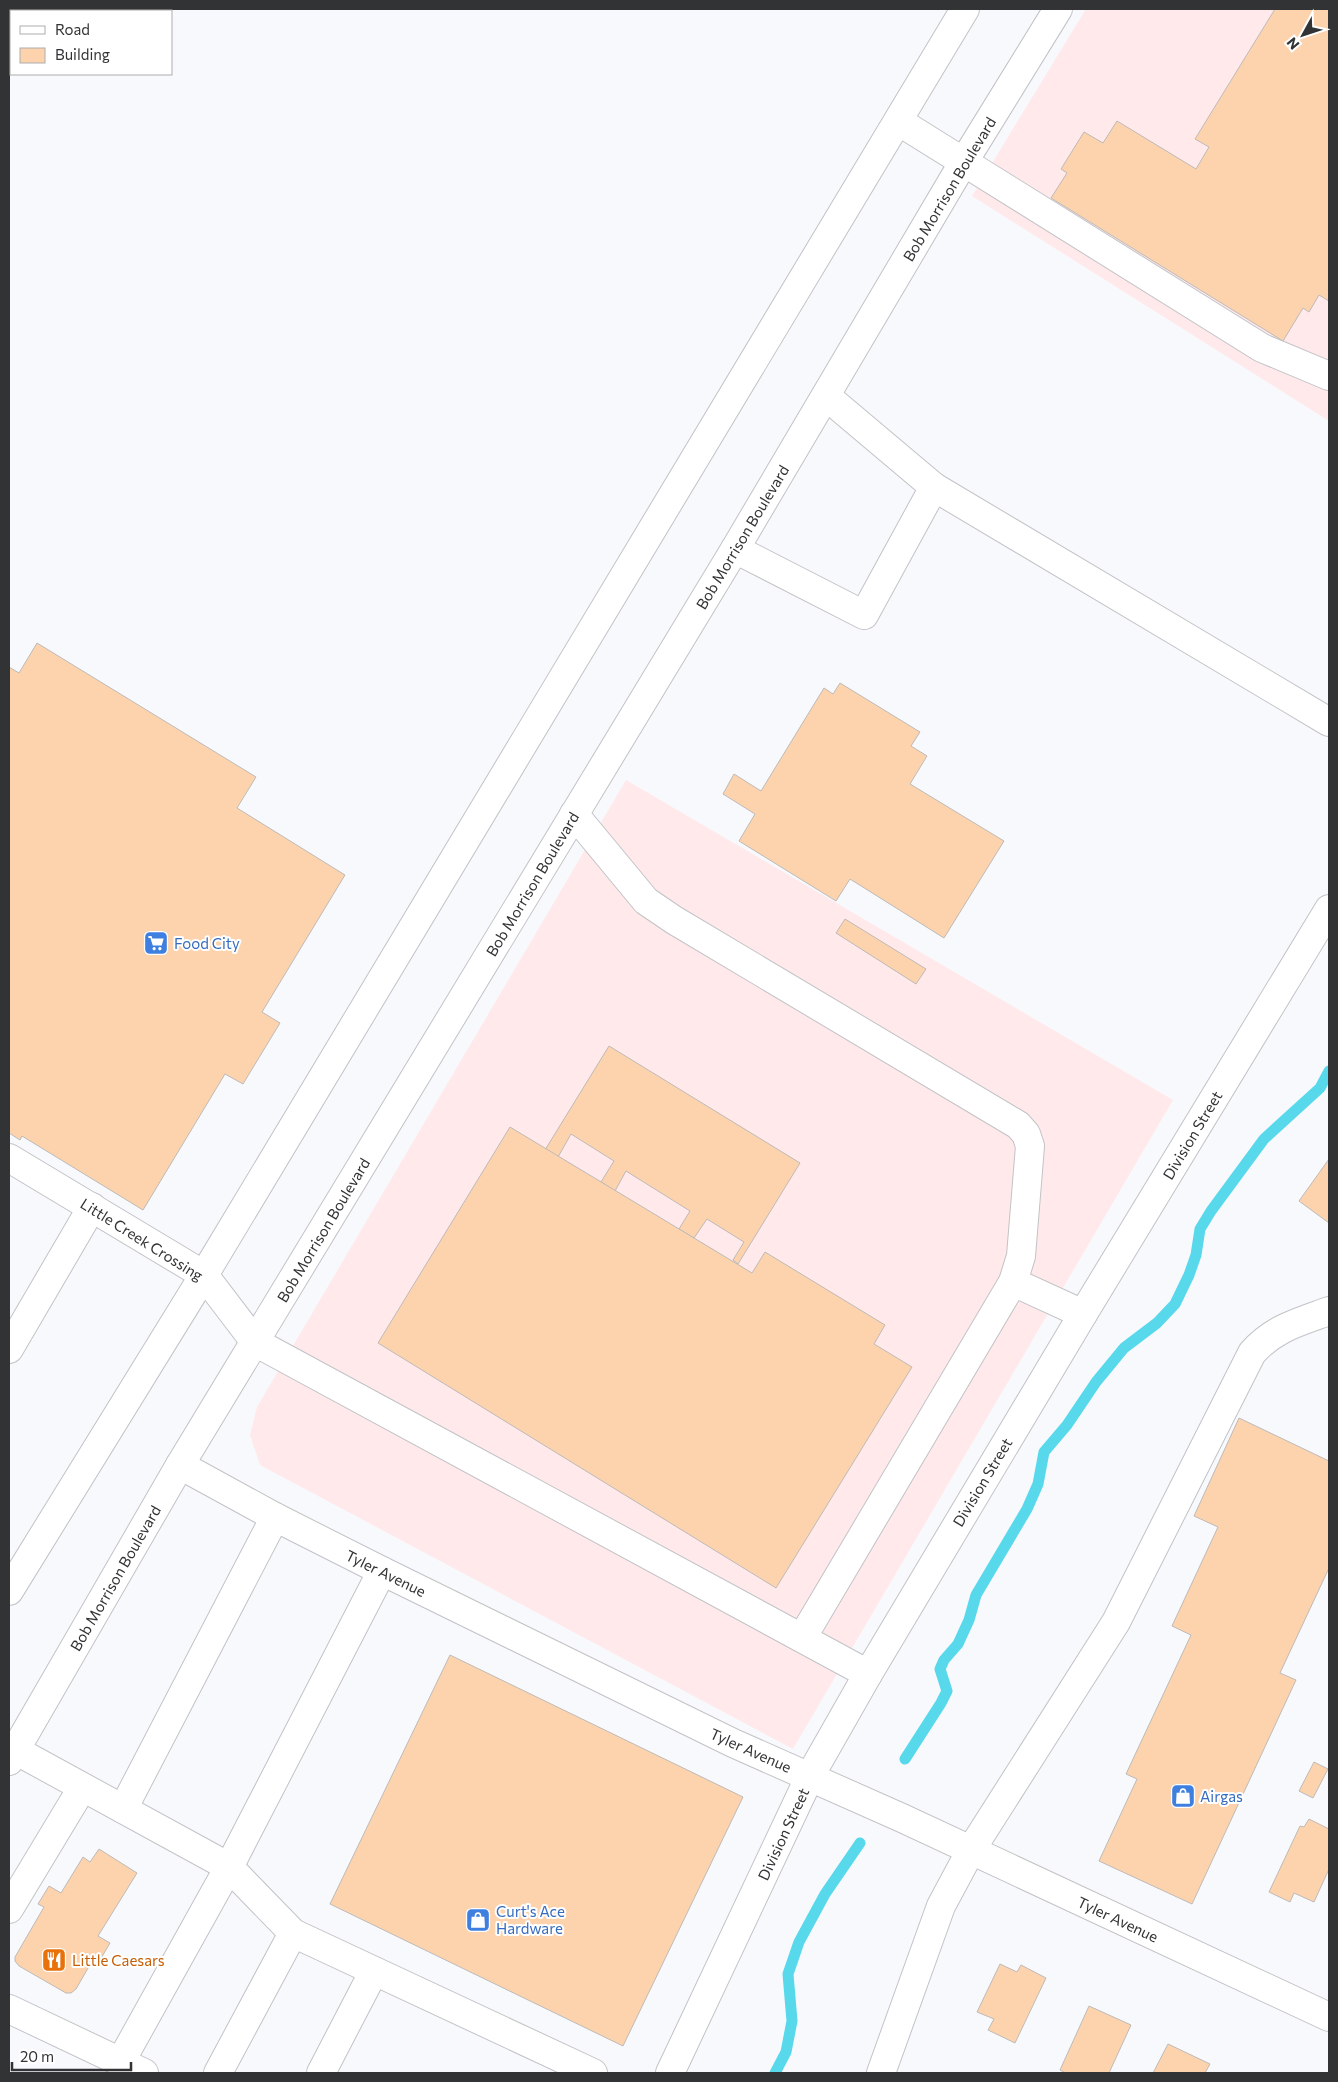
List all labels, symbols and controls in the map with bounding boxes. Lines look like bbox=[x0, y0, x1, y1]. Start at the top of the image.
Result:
legend bbox=[10, 10, 172, 75]
north arrow bbox=[1278, 10, 1328, 60]
text: Road bbox=[55, 20, 90, 38]
text: N bbox=[1283, 34, 1303, 53]
text: Building bbox=[55, 45, 110, 63]
street label: Bob Morrison Boulevard bbox=[899, 114, 999, 264]
street label: Bob Morrison Boulevard bbox=[692, 462, 792, 612]
street label: Bob Morrison Boulevard bbox=[482, 809, 582, 959]
supermarket icon: Food City bbox=[143, 930, 169, 956]
place label: Food City bbox=[174, 934, 240, 952]
street label: Division Street bbox=[1159, 1088, 1225, 1182]
street label: Bob Morrison Boulevard bbox=[273, 1155, 373, 1305]
street label: Little Creek Crossing bbox=[77, 1194, 207, 1284]
street label: Division Street bbox=[949, 1435, 1015, 1529]
street label: Bob Morrison Boulevard bbox=[66, 1502, 164, 1654]
street label: Tyler Avenue bbox=[343, 1546, 429, 1600]
street label: Tyler Avenue bbox=[708, 1724, 794, 1776]
shop icon: Airgas bbox=[1170, 1783, 1196, 1809]
street label: Division Street bbox=[754, 1785, 812, 1883]
place label: Airgas bbox=[1200, 1787, 1243, 1805]
street label: Tyler Avenue bbox=[1075, 1892, 1161, 1946]
place label: Curt's Ace Hardware bbox=[496, 1902, 565, 1937]
shop icon: Curt's Ace Hardware bbox=[465, 1907, 491, 1933]
restaurant icon: Little Caesars bbox=[41, 1947, 67, 1973]
place label: Little Caesars bbox=[72, 1951, 165, 1969]
scale bar bbox=[12, 2040, 131, 2072]
text: 20 m bbox=[20, 2047, 54, 2065]

